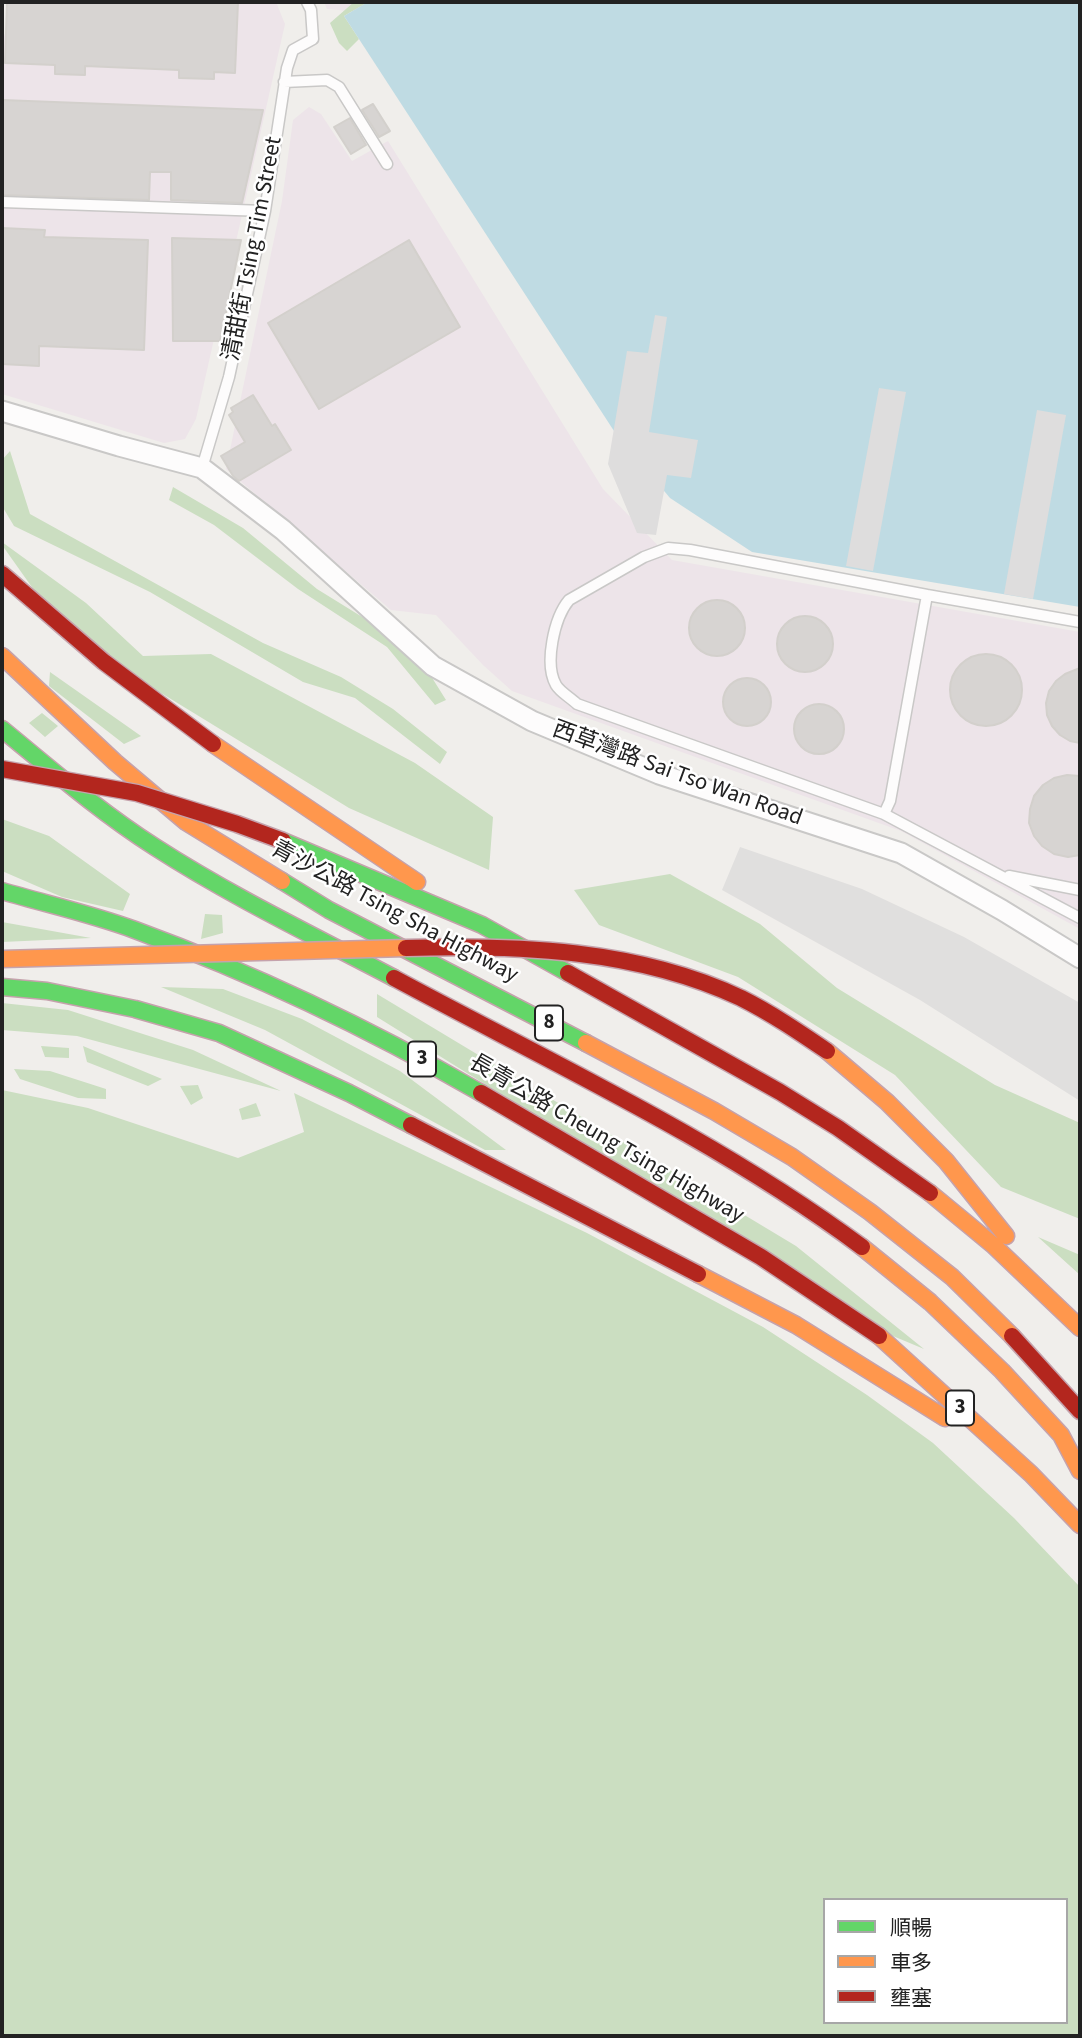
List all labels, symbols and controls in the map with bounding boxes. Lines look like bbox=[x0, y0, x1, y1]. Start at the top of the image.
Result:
street label: 清甜街 Tsing Tim Street bbox=[219, 135, 289, 363]
street label: 西草灣路 Sai Tso Wan Road bbox=[548, 717, 806, 833]
street label: 青沙公路 Tsing Sha Highway bbox=[266, 836, 522, 990]
road number: 8 bbox=[535, 1006, 563, 1040]
road number: 3 bbox=[408, 1042, 436, 1076]
street label: 長青公路 Cheung Tsing Highway bbox=[463, 1050, 749, 1230]
road number: 3 bbox=[946, 1390, 974, 1426]
legend bbox=[823, 1898, 1068, 2024]
text: 順暢 bbox=[890, 1913, 932, 1943]
text: 車多 bbox=[890, 1948, 932, 1978]
text: 壅塞 bbox=[890, 1983, 932, 2013]

